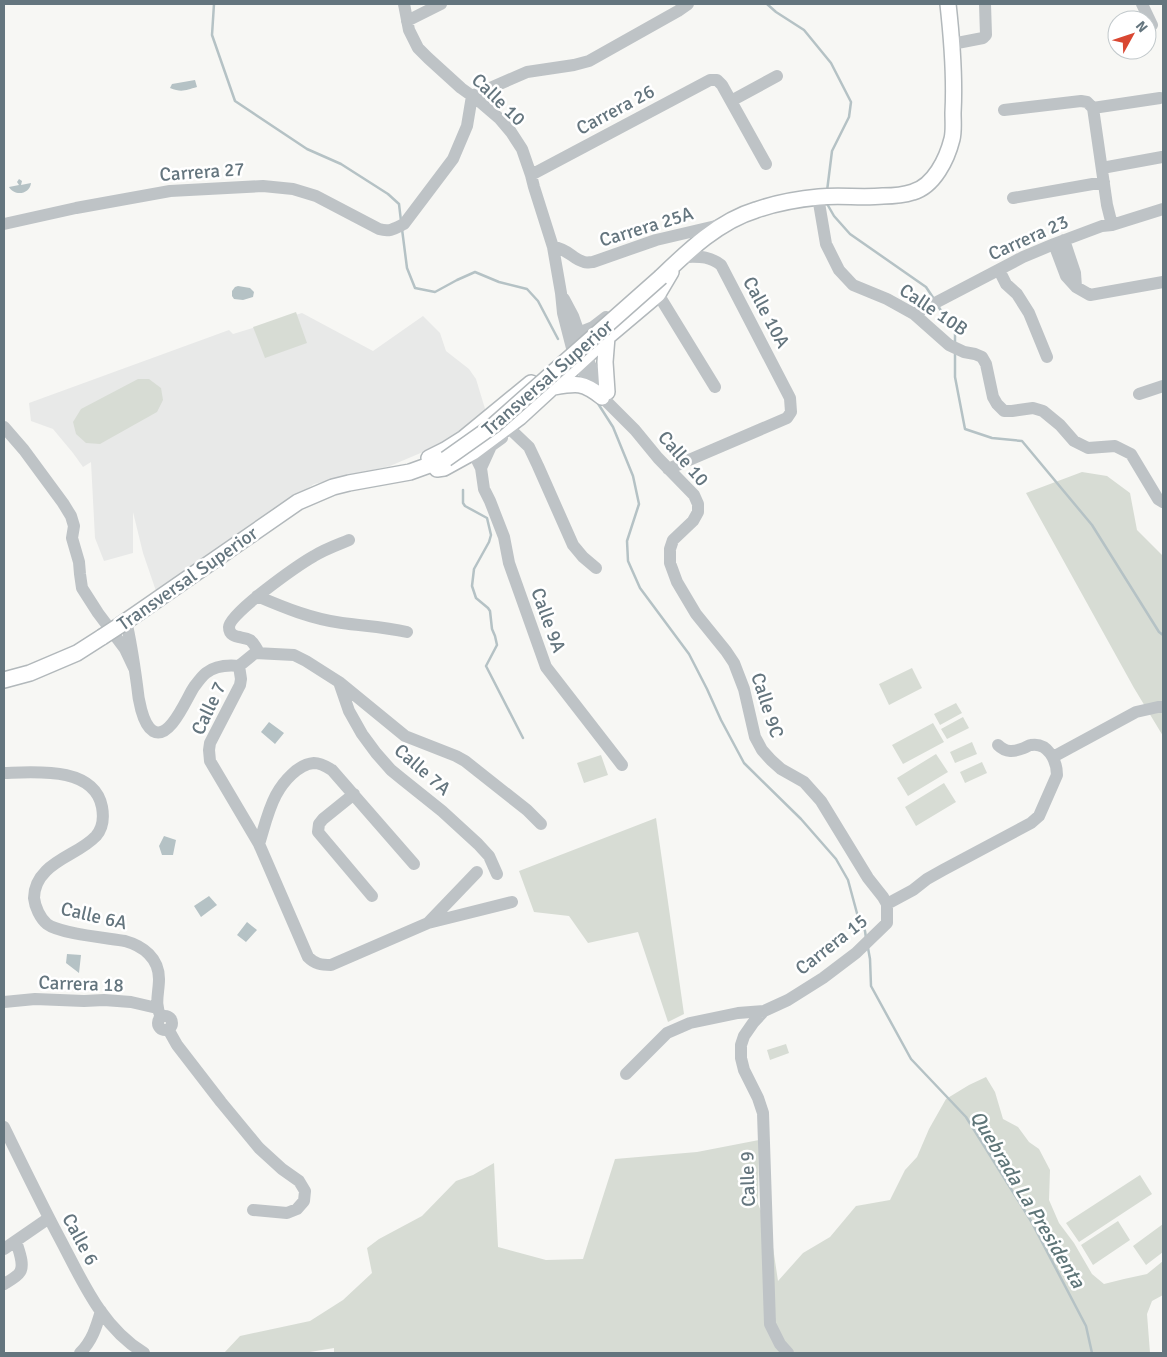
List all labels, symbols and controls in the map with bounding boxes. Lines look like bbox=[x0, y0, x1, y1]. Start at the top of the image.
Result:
north arrow bbox=[1107, 10, 1157, 60]
text: N bbox=[1132, 18, 1151, 36]
street label: Calle 10 bbox=[466, 68, 530, 131]
street label: Carrera 26 bbox=[572, 79, 659, 141]
street label: Carrera 27 bbox=[159, 157, 245, 187]
street label: Carrera 25A bbox=[596, 201, 697, 253]
street label: Carrera 23 bbox=[985, 210, 1072, 266]
street label: Calle 10A bbox=[737, 273, 795, 353]
street label: Calle 10B bbox=[895, 278, 972, 341]
street label: Transversal Superior bbox=[477, 314, 618, 441]
street label: Calle 10 bbox=[653, 426, 714, 491]
street label: Transversal Superior bbox=[113, 521, 262, 636]
street label: Calle 9A bbox=[525, 585, 571, 656]
street label: Calle 9C bbox=[745, 670, 789, 741]
street label: Calle 7 bbox=[186, 678, 232, 739]
street label: Calle 7A bbox=[389, 739, 456, 801]
street label: Calle 6A bbox=[58, 897, 130, 935]
street label: Carrera 15 bbox=[791, 909, 873, 981]
street label: Carrera 18 bbox=[38, 971, 124, 997]
water label: Quebrada La Presidenta bbox=[965, 1106, 1091, 1293]
street label: Calle 9 bbox=[735, 1151, 761, 1207]
street label: Calle 6 bbox=[56, 1209, 104, 1270]

